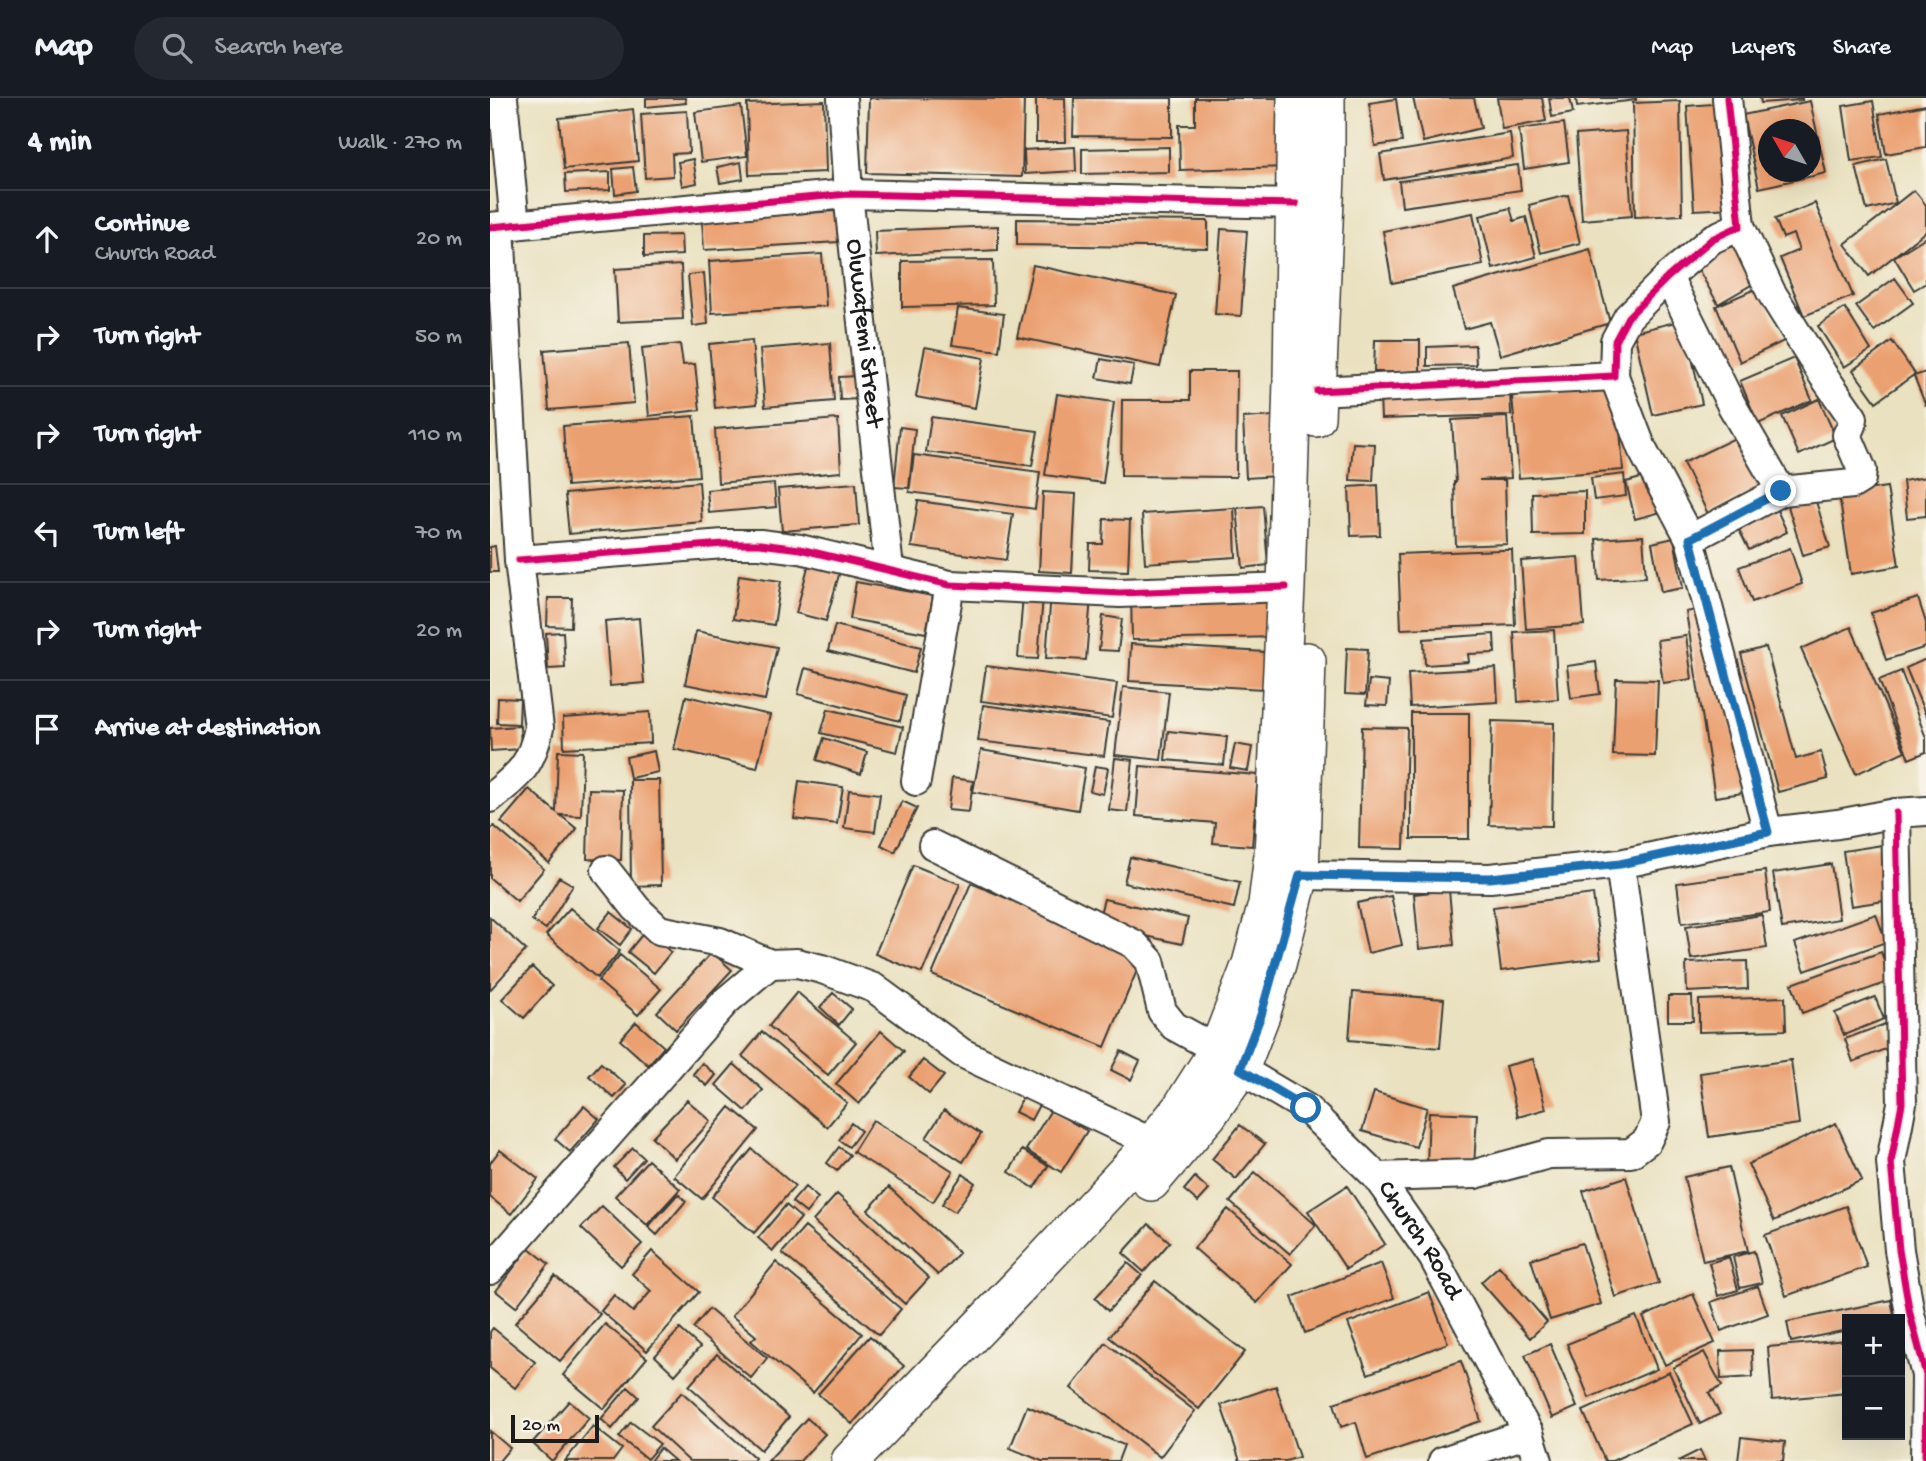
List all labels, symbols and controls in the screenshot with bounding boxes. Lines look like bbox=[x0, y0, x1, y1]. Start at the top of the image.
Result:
search box bbox=[134, 17, 624, 80]
text: Map bbox=[35, 29, 92, 67]
icon: search bbox=[158, 29, 196, 67]
text: Search here bbox=[214, 33, 343, 64]
text: Map bbox=[1651, 34, 1693, 63]
text: Layers bbox=[1731, 34, 1795, 63]
text: Share bbox=[1833, 34, 1891, 63]
north arrow bbox=[1758, 119, 1821, 182]
text: 4 min bbox=[28, 126, 91, 161]
text: Walk · 270 m bbox=[338, 130, 462, 157]
text: Continue bbox=[95, 210, 189, 241]
icon: ahead bbox=[28, 220, 66, 258]
text: 20 m bbox=[416, 226, 462, 253]
street label: Oluwafemi Street bbox=[838, 237, 889, 431]
text: Church Road bbox=[95, 241, 215, 268]
icon: right bbox=[28, 318, 66, 356]
text: Turn right bbox=[95, 322, 199, 353]
text: 50 m bbox=[415, 324, 462, 351]
icon: right bbox=[28, 416, 66, 454]
text: Turn right bbox=[95, 420, 199, 451]
text: 110 m bbox=[409, 422, 462, 449]
route end bbox=[1765, 475, 1796, 506]
icon: left bbox=[28, 514, 66, 552]
text: Turn left bbox=[95, 518, 183, 549]
text: 70 m bbox=[415, 520, 462, 547]
icon: right bbox=[28, 612, 66, 650]
text: Turn right bbox=[95, 616, 199, 647]
text: 20 m bbox=[416, 618, 462, 645]
icon: arrive bbox=[28, 710, 66, 748]
text: Arrive at destination bbox=[95, 714, 320, 745]
route start bbox=[1290, 1092, 1321, 1123]
street label: Church Road bbox=[1369, 1175, 1469, 1307]
map controls bbox=[1842, 1314, 1905, 1440]
button: + bbox=[1842, 1314, 1905, 1377]
button: − bbox=[1842, 1377, 1905, 1440]
scale bar bbox=[511, 1412, 598, 1444]
text: 20 m bbox=[522, 1415, 560, 1438]

